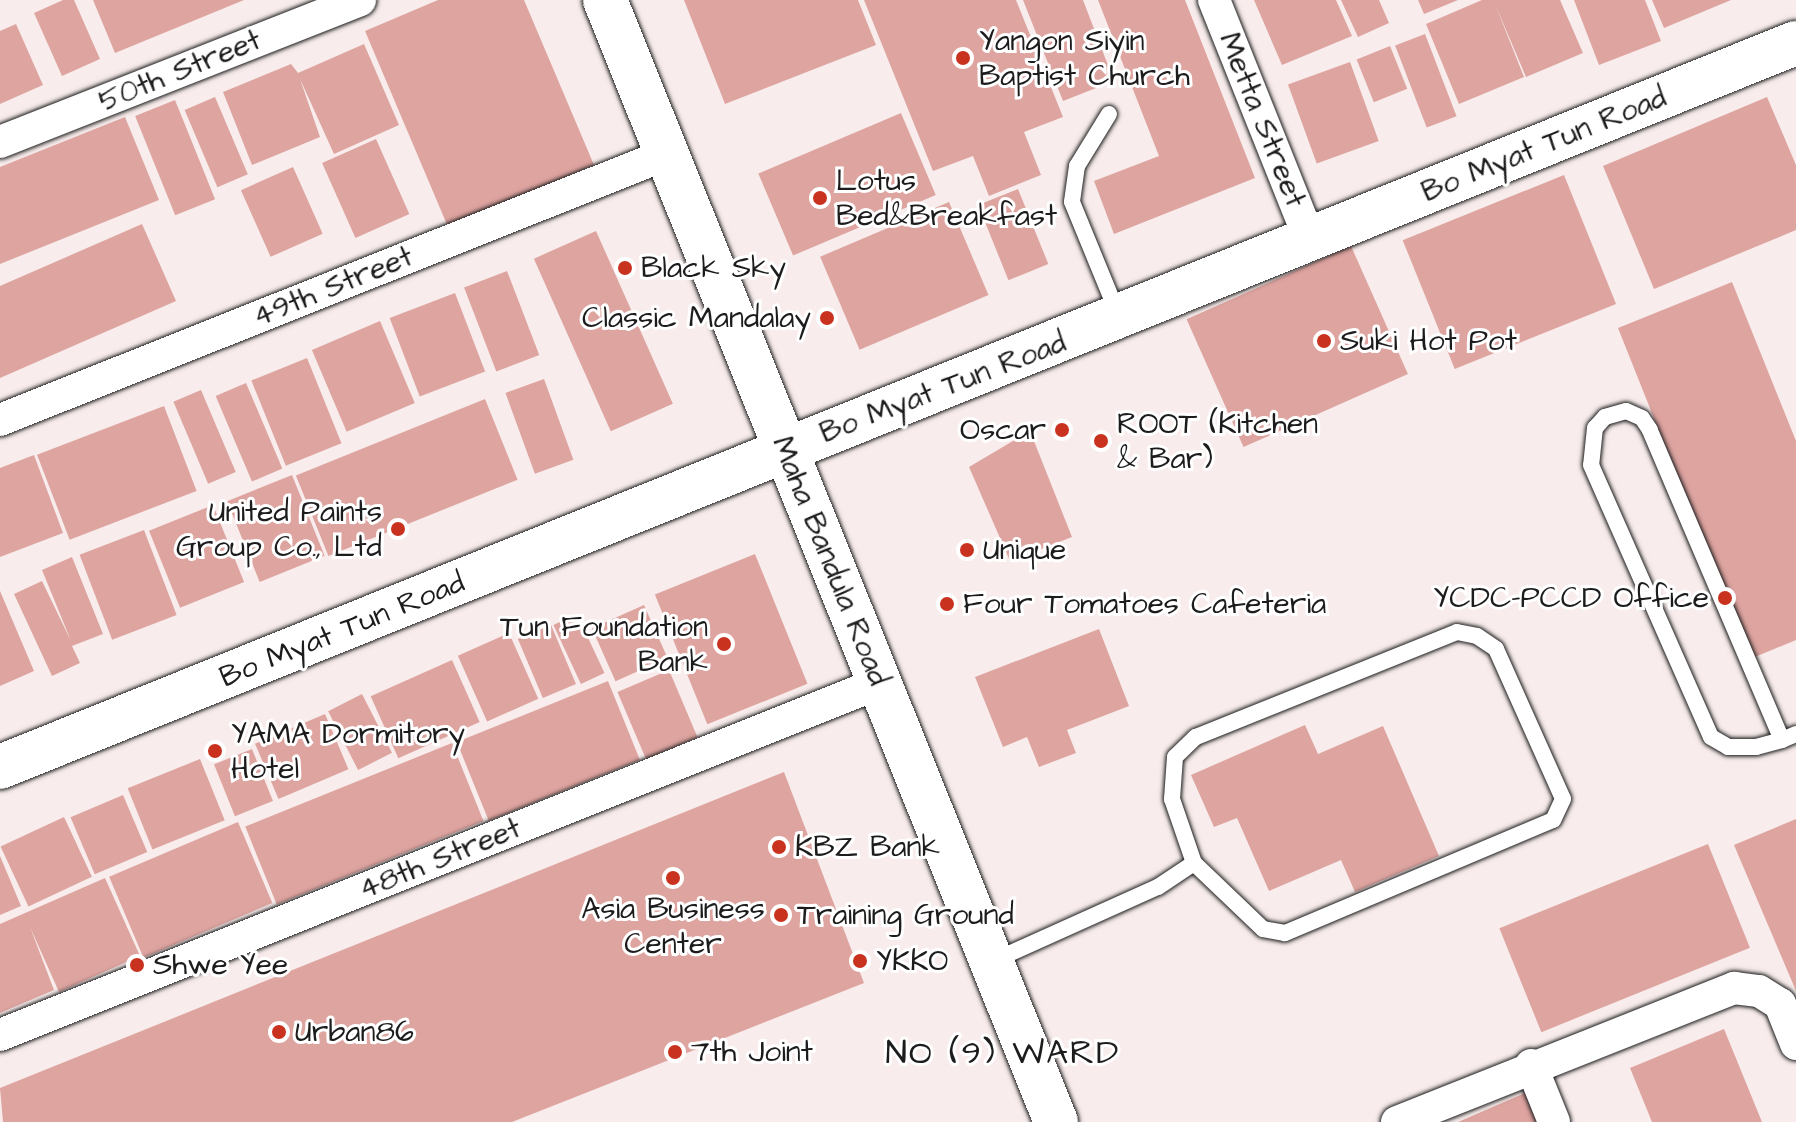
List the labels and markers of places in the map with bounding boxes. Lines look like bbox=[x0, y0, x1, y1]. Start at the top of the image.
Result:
place label: Yangon Siyin Baptist Church bbox=[979, 23, 1190, 94]
marker: Yangon Siyin Baptist Church bbox=[954, 49, 972, 67]
place label: Lotus Bed&Breakfast bbox=[836, 163, 1057, 234]
marker: Lotus Bed&Breakfast bbox=[811, 189, 829, 207]
place label: Black Sky bbox=[641, 250, 786, 286]
marker: Black Sky bbox=[616, 259, 634, 277]
place label: Classic Mandalay bbox=[582, 300, 811, 336]
marker: Classic Mandalay bbox=[818, 309, 836, 327]
place label: Suki Hot Pot bbox=[1340, 323, 1517, 359]
marker: Suki Hot Pot bbox=[1315, 332, 1333, 350]
place label: ROOT (Kitchen & Bar) bbox=[1117, 406, 1318, 476]
place label: Oscar bbox=[960, 412, 1046, 448]
marker: Oscar bbox=[1053, 421, 1071, 439]
marker: ROOT (Kitchen & Bar) bbox=[1092, 432, 1110, 450]
place label: United Paints Group Co., Ltd bbox=[176, 494, 382, 564]
marker: United Paints Group Co., Ltd bbox=[389, 520, 407, 538]
place label: Unique bbox=[983, 532, 1066, 568]
marker: Unique bbox=[958, 541, 976, 559]
place label: YCDC-PCCD Office bbox=[1433, 580, 1709, 616]
place label: Four Tomatoes Cafeteria bbox=[963, 586, 1326, 622]
marker: YCDC-PCCD Office bbox=[1716, 589, 1734, 607]
marker: Four Tomatoes Cafeteria bbox=[938, 595, 956, 613]
place label: Tun Foundation Bank bbox=[500, 609, 708, 680]
marker: Tun Foundation Bank bbox=[715, 635, 733, 653]
place label: YAMA Dormitory Hotel bbox=[231, 716, 465, 786]
marker: YAMA Dormitory Hotel bbox=[206, 742, 224, 760]
place label: KBZ Bank bbox=[795, 829, 940, 865]
marker: KBZ Bank bbox=[770, 838, 788, 856]
marker: Asia Business Center bbox=[664, 869, 682, 887]
place label: Asia Business Center bbox=[581, 891, 765, 962]
place label: Training Ground bbox=[797, 897, 1014, 933]
marker: Training Ground bbox=[772, 906, 790, 924]
place label: YKKO bbox=[876, 943, 948, 979]
place label: Shwe Yee bbox=[153, 947, 288, 983]
marker: YKKO bbox=[851, 952, 869, 970]
marker: Shwe Yee bbox=[128, 956, 146, 974]
place label: Urban86 bbox=[295, 1014, 414, 1050]
marker: Urban86 bbox=[270, 1023, 288, 1041]
place label: 7th Joint bbox=[691, 1034, 813, 1070]
marker: 7th Joint bbox=[666, 1043, 684, 1061]

